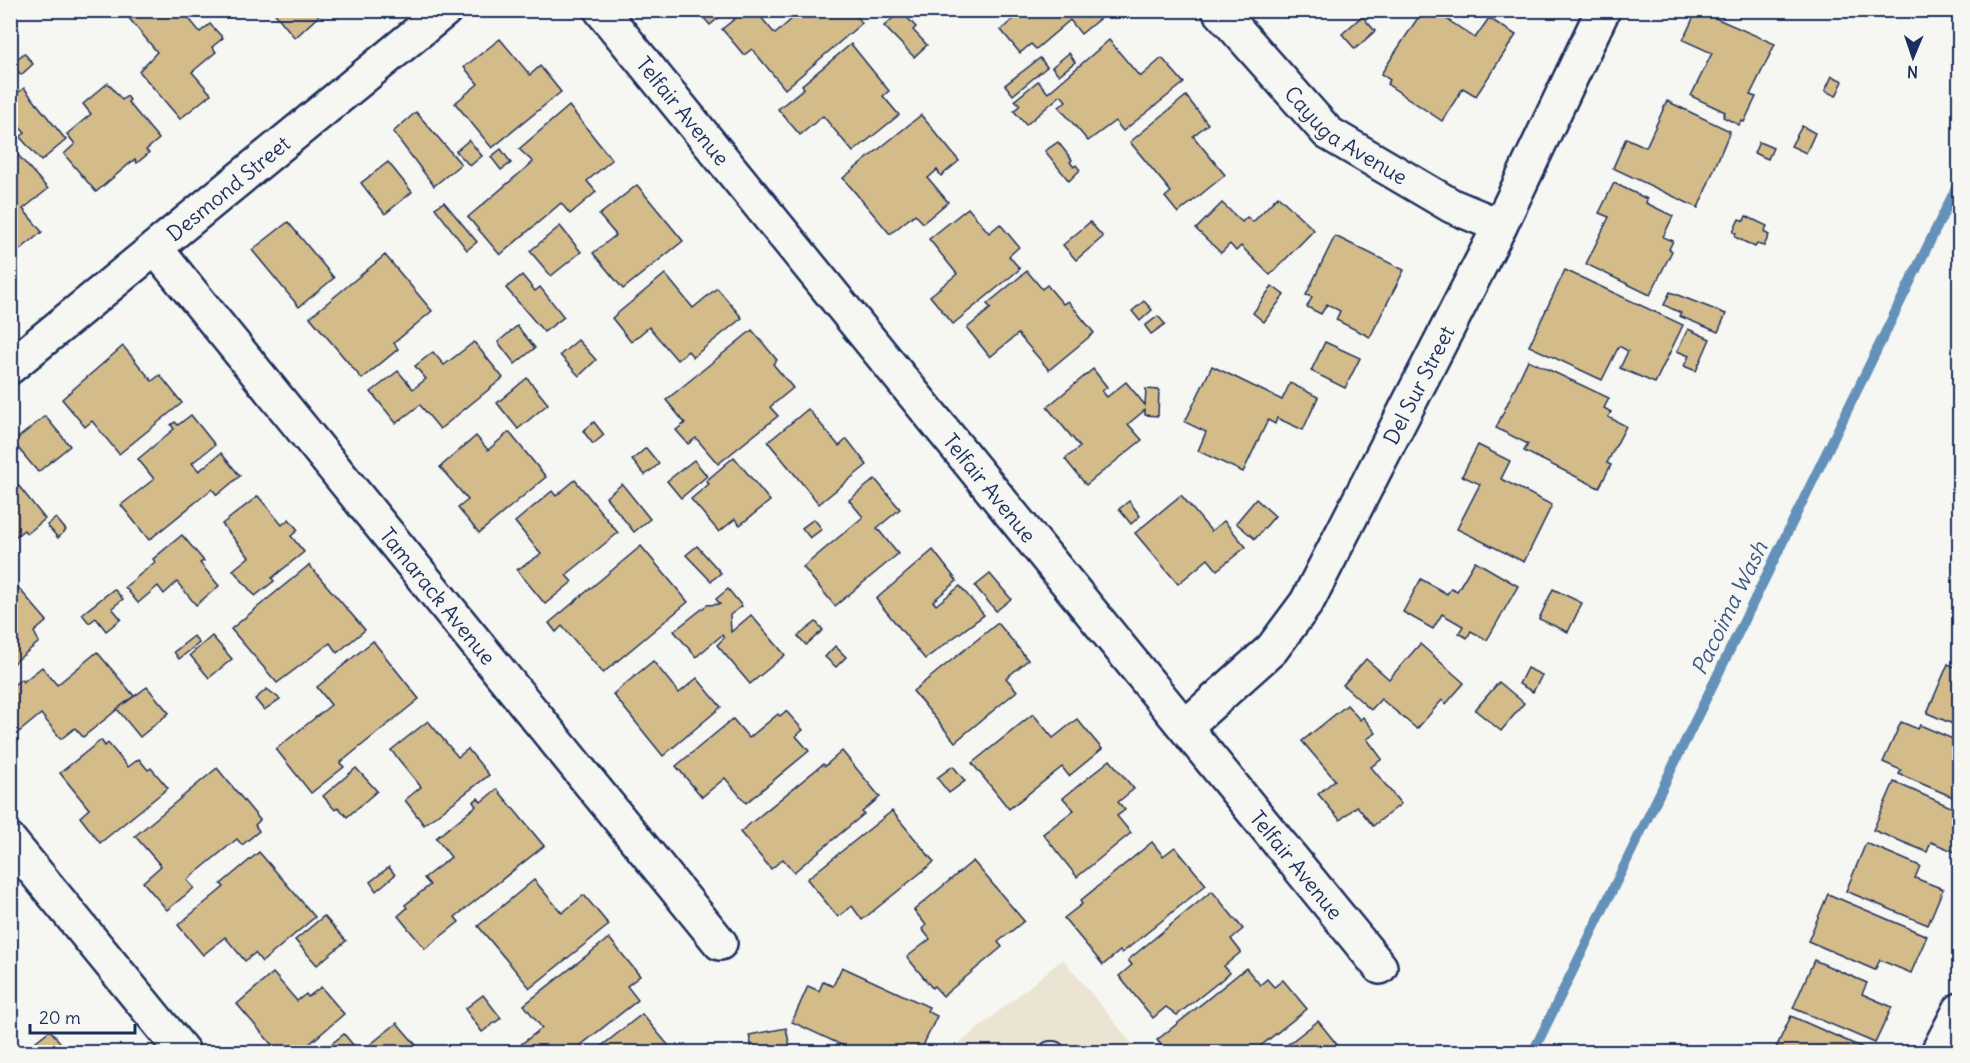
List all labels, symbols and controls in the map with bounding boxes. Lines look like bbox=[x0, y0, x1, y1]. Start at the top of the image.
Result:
north arrow bbox=[1883, 27, 1943, 87]
street label: Telfair Avenue bbox=[631, 51, 735, 171]
text: N bbox=[1907, 62, 1918, 82]
street label: Cayuga Avenue bbox=[1279, 80, 1412, 190]
street label: Desmond Street bbox=[161, 130, 295, 247]
street label: Del Sur Street bbox=[1377, 321, 1460, 449]
street label: Telfair Avenue bbox=[937, 428, 1042, 548]
street label: Tamarack Avenue bbox=[374, 522, 502, 670]
water label: Pacoima Wash bbox=[1685, 535, 1774, 679]
street label: Telfair Avenue bbox=[1244, 805, 1349, 925]
scale bar bbox=[30, 997, 135, 1035]
text: 20 m bbox=[39, 1006, 81, 1029]

